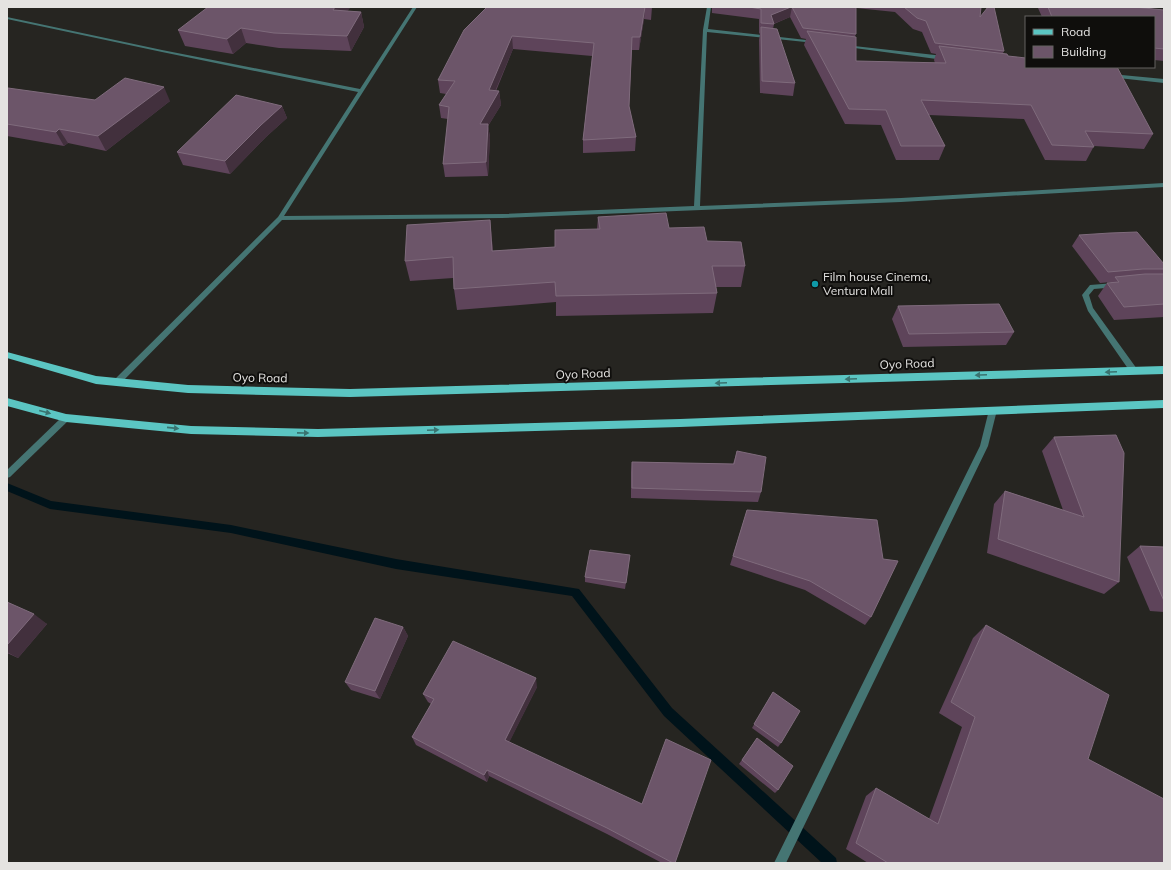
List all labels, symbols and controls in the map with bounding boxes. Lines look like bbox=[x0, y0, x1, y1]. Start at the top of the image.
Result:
legend bbox=[1025, 16, 1155, 68]
text: Road bbox=[1061, 24, 1090, 39]
text: Building bbox=[1061, 44, 1106, 59]
place label: Film house Cinema, Ventura Mall bbox=[823, 269, 931, 298]
marker: Film house Cinema, Ventura Mall bbox=[810, 279, 820, 289]
street label: Oyo Road bbox=[879, 355, 935, 372]
street label: Oyo Road bbox=[555, 365, 611, 382]
one-way arrow bbox=[1104, 369, 1117, 375]
street label: Oyo Road bbox=[232, 370, 288, 385]
one-way arrow bbox=[975, 372, 987, 379]
one-way arrow bbox=[844, 376, 857, 382]
one-way arrow bbox=[715, 379, 727, 386]
one-way arrow bbox=[39, 409, 51, 415]
one-way arrow bbox=[167, 425, 179, 432]
one-way arrow bbox=[427, 426, 439, 433]
one-way arrow bbox=[297, 429, 309, 436]

